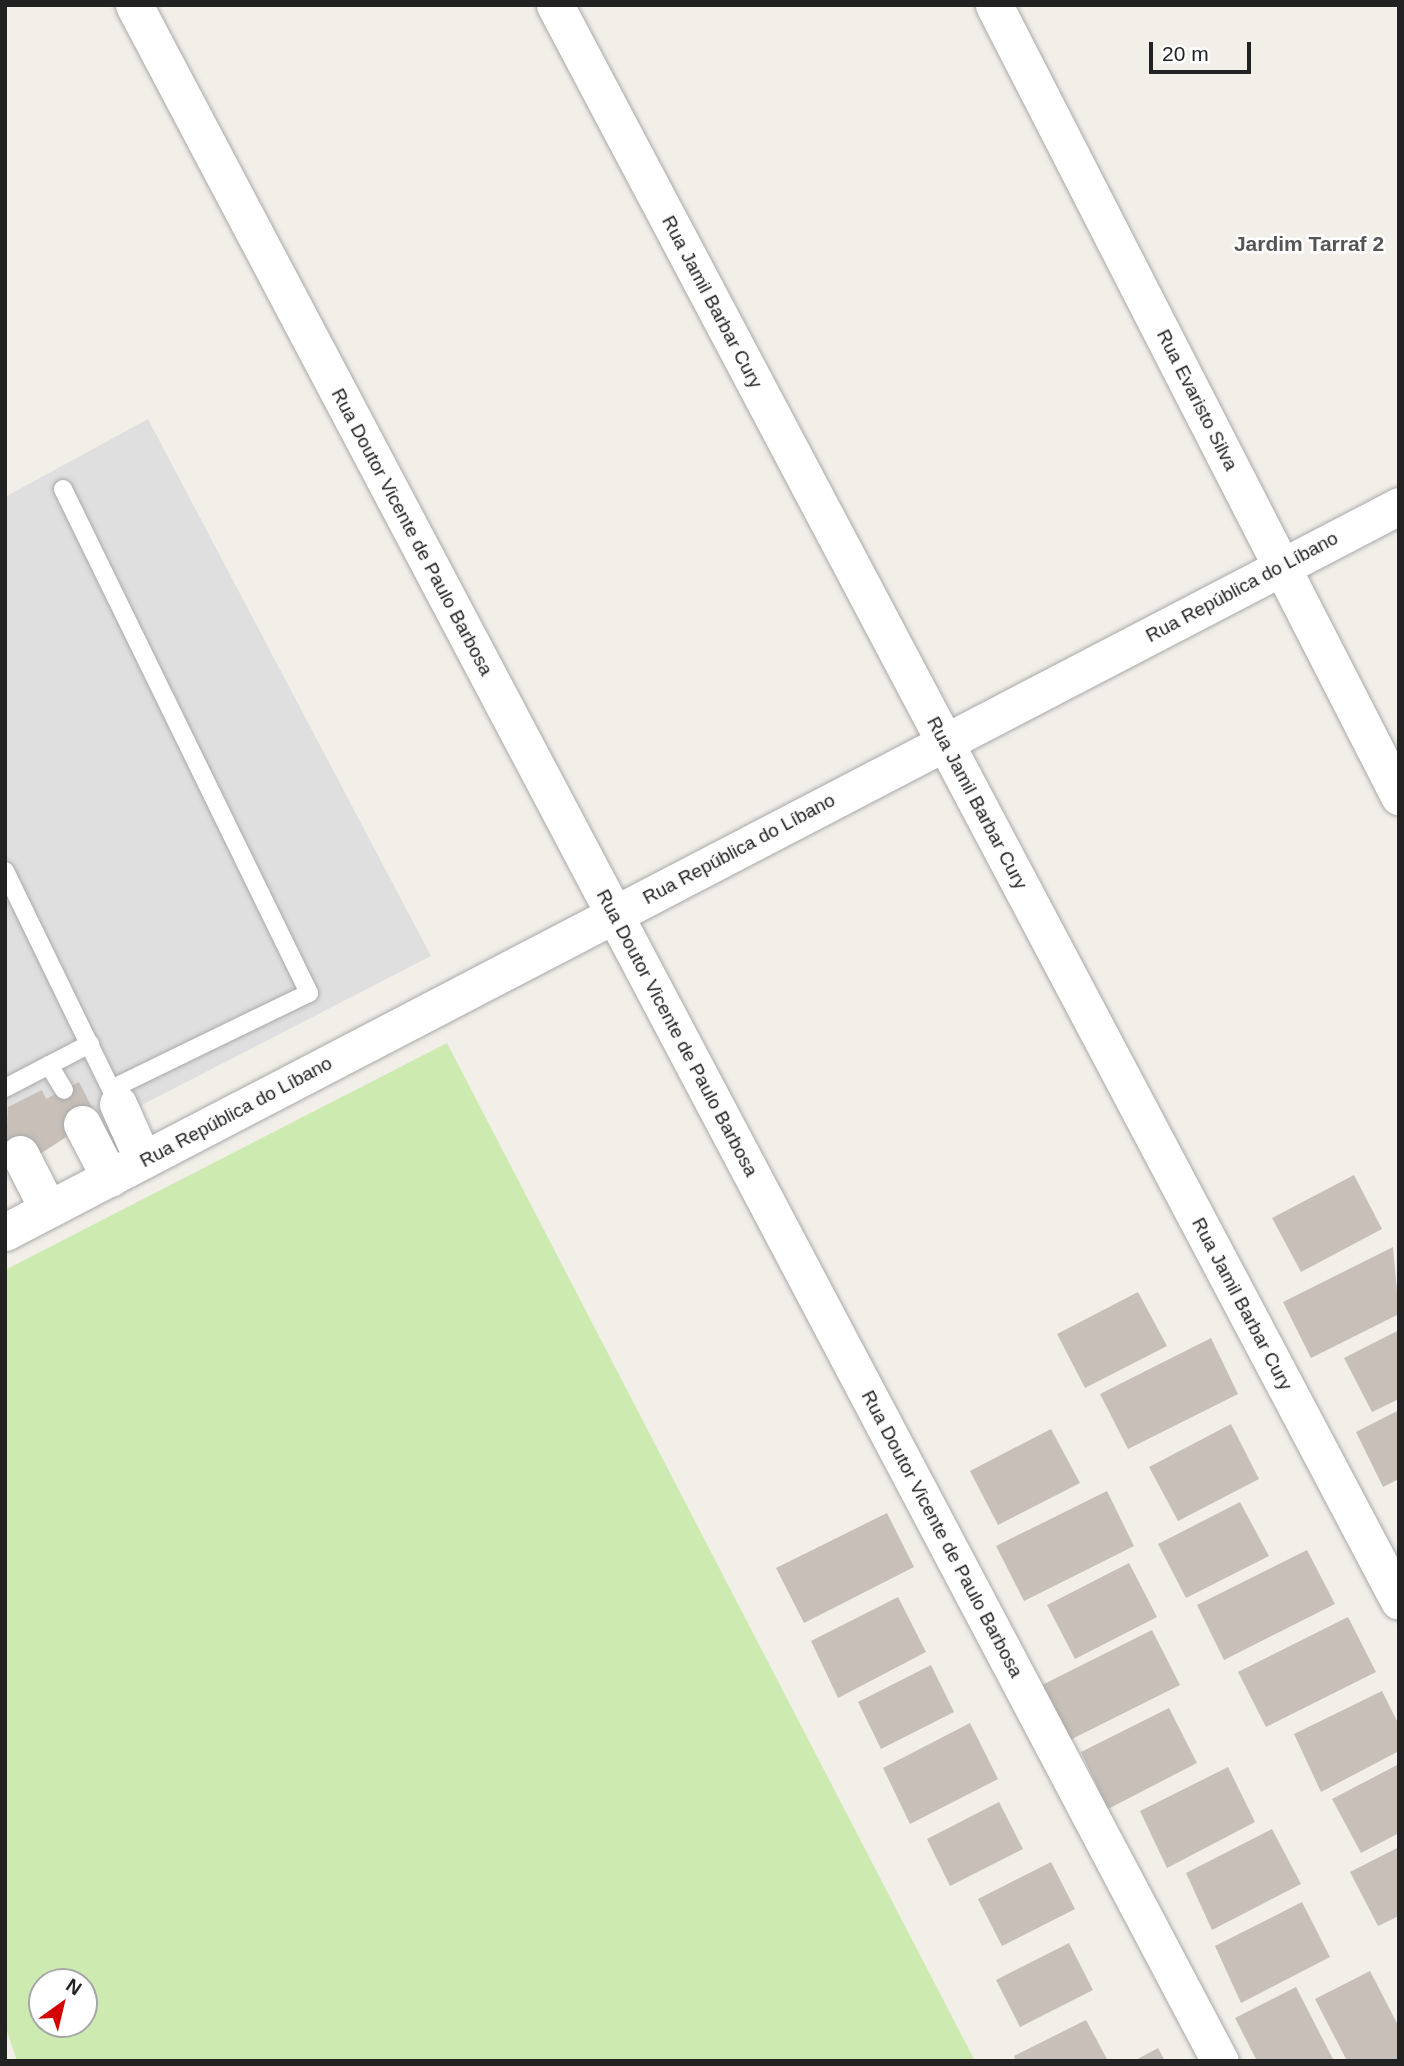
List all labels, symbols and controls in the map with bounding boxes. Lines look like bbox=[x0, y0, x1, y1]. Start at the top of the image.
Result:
scale bar bbox=[1152, 28, 1254, 72]
text: 20 m bbox=[1162, 42, 1209, 65]
street label: Rua Jamil Barbar Cury bbox=[657, 212, 767, 392]
district label: Jardim Tarraf 2 bbox=[1234, 231, 1384, 257]
street label: Rua Evaristo Silva bbox=[1152, 326, 1242, 474]
street label: Rua Doutor Vicente de Paulo Barbosa bbox=[326, 385, 498, 679]
street label: Rua República do Líbano bbox=[1142, 527, 1342, 647]
street label: Rua Jamil Barbar Cury bbox=[922, 713, 1032, 893]
street label: Rua República do Líbano bbox=[639, 789, 839, 909]
street label: Rua Doutor Vicente de Paulo Barbosa bbox=[591, 886, 763, 1180]
street label: Rua República do Líbano bbox=[136, 1052, 336, 1172]
street label: Rua Jamil Barbar Cury bbox=[1187, 1214, 1297, 1394]
street label: Rua Doutor Vicente de Paulo Barbosa bbox=[856, 1387, 1028, 1681]
north arrow bbox=[28, 1968, 98, 2038]
text: N bbox=[62, 1974, 85, 1999]

